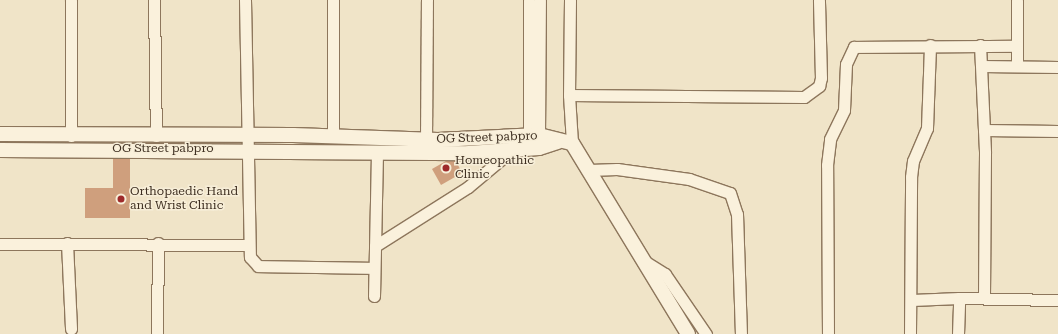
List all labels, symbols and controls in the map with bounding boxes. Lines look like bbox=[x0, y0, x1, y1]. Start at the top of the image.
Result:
street label: OG Street pabpro bbox=[436, 129, 538, 147]
street label: OG Street pabpro bbox=[112, 142, 214, 156]
place label: Homeopathic Clinic bbox=[455, 154, 534, 182]
marker: Homeopathic Clinic bbox=[440, 162, 452, 174]
place label: Orthopaedic Hand and Wrist Clinic bbox=[130, 185, 238, 213]
marker: Orthopaedic Hand and Wrist Clinic bbox=[115, 193, 127, 205]

